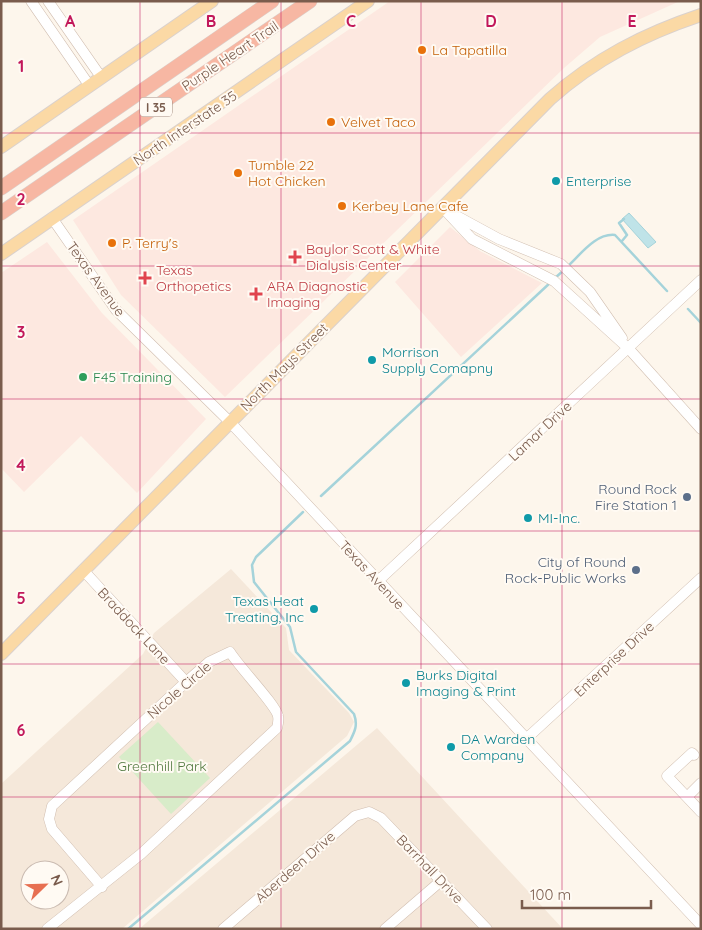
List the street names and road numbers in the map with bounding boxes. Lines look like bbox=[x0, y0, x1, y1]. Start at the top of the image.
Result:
street label: Purple Heart Trail bbox=[178, 17, 282, 95]
street label: North Interstate 35 bbox=[130, 87, 240, 169]
road number: I 35 bbox=[140, 98, 172, 116]
street label: Texas Avenue bbox=[63, 238, 129, 320]
street label: North Mays Street bbox=[236, 319, 332, 415]
street label: Lamar Drive bbox=[505, 397, 575, 465]
street label: Texas Avenue bbox=[335, 537, 409, 613]
street label: Braddock Lane bbox=[94, 584, 174, 668]
street label: Enterprise Drive bbox=[570, 617, 658, 701]
street label: Nicole Circle bbox=[143, 657, 215, 723]
street label: Aberdeen Drive bbox=[251, 827, 339, 907]
street label: Barrhall Drive bbox=[393, 831, 467, 907]

